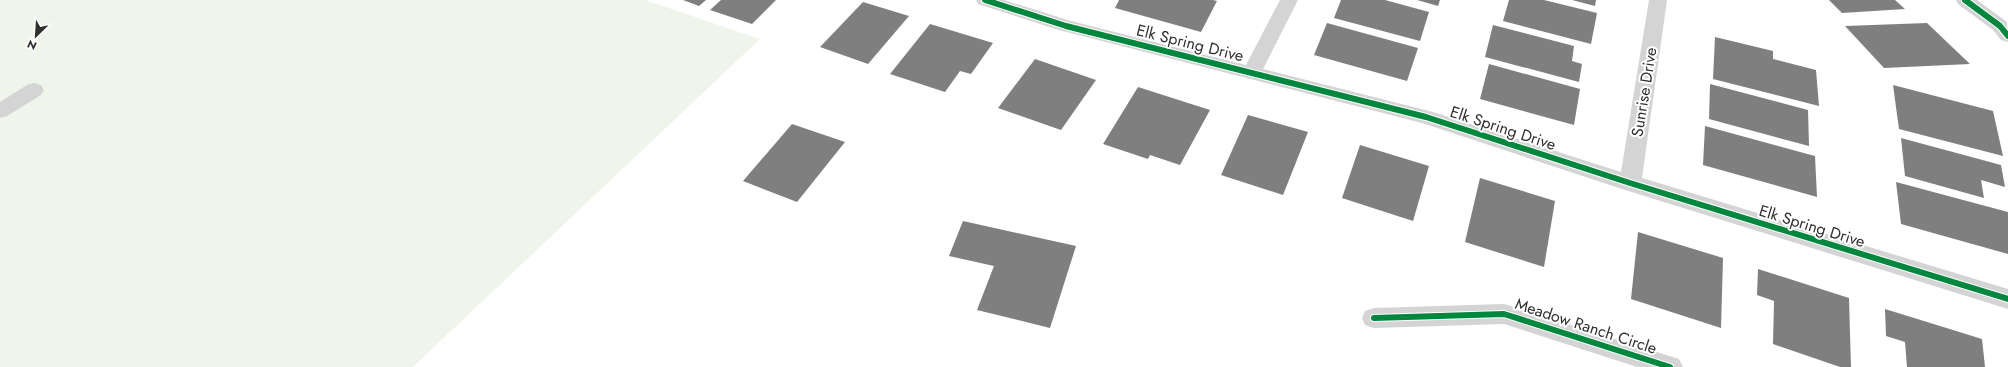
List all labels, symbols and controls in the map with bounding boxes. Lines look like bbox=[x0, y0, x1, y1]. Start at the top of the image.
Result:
north arrow bbox=[16, 16, 56, 56]
street label: Elk Spring Drive bbox=[1134, 19, 1246, 67]
text: N bbox=[24, 36, 39, 54]
street label: Sunrise Drive bbox=[1626, 46, 1662, 138]
street label: Elk Spring Drive bbox=[1447, 100, 1559, 156]
street label: Elk Spring Drive bbox=[1756, 199, 1868, 253]
street label: Meadow Ranch Circle bbox=[1512, 292, 1660, 360]

